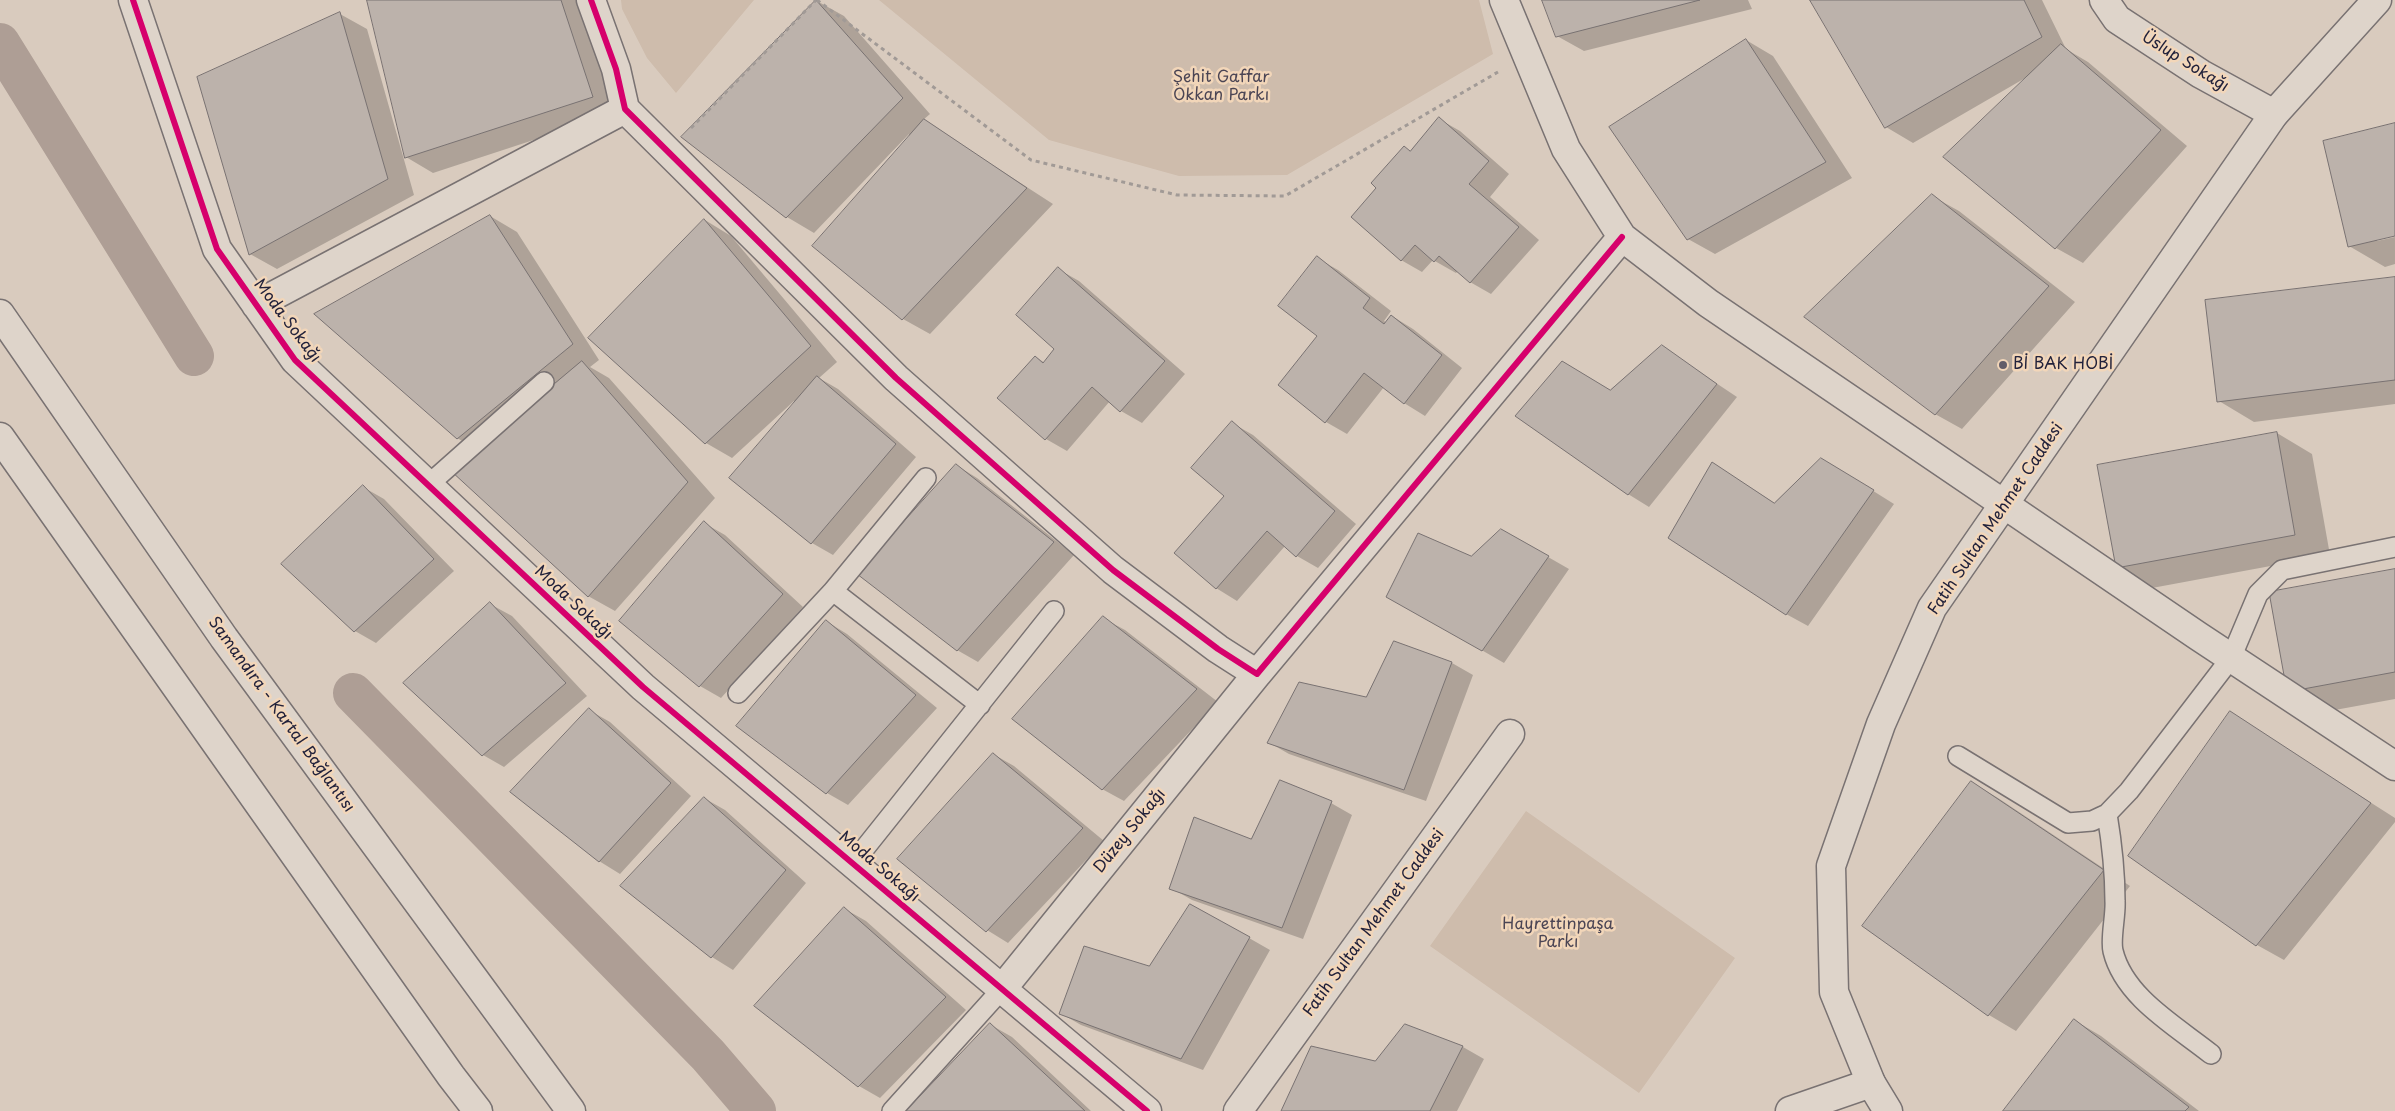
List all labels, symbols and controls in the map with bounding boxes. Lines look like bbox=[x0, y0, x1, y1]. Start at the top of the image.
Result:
street label: Üslup Sokağı bbox=[2138, 28, 2232, 96]
park label: Şehit Gaffar Okkan Parkı bbox=[1173, 68, 1269, 106]
street label: Moda Sokağı bbox=[249, 276, 325, 366]
place label: Bİ BAK HOBİ bbox=[2013, 355, 2113, 375]
marker: Bİ BAK HOBİ bbox=[1997, 359, 2009, 371]
street label: Fatih Sultan Mehmet Caddesi bbox=[1924, 419, 2068, 619]
street label: Moda Sokağı bbox=[530, 562, 616, 644]
street label: Samandıra - Kartal Bağlantısı bbox=[204, 614, 358, 816]
street label: Düzey Sokağı bbox=[1090, 785, 1170, 877]
street label: Fatih Sultan Mehmet Caddesi bbox=[1299, 825, 1449, 1021]
street label: Moda Sokağı bbox=[835, 828, 923, 906]
park label: Hayrettinpaşa Parkı bbox=[1502, 915, 1614, 953]

